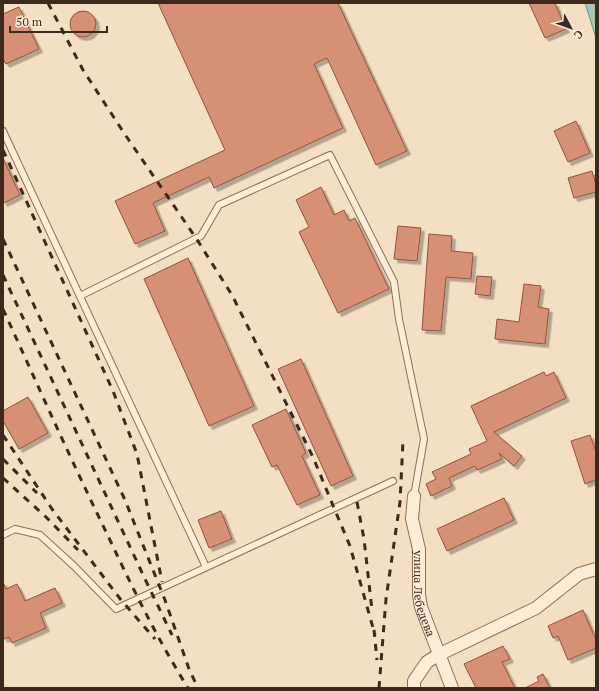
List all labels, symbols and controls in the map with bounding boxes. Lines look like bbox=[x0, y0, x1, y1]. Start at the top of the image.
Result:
scale bar bbox=[10, 8, 107, 34]
north arrow bbox=[551, 8, 591, 48]
text: 50 m bbox=[16, 14, 43, 29]
text: С bbox=[571, 27, 586, 42]
street label: улица Лебедева bbox=[411, 549, 439, 638]

